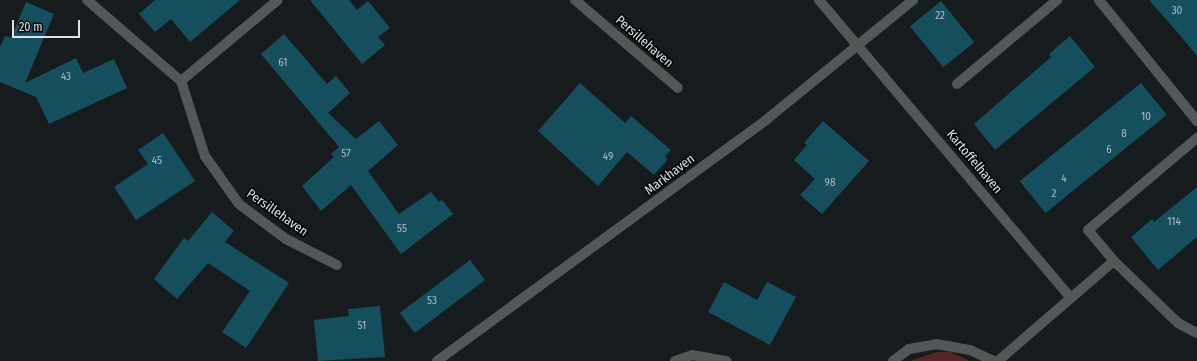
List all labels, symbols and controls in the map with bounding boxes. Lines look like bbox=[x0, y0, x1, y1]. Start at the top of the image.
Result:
house number: 30 bbox=[1172, 4, 1182, 18]
house number: 22 bbox=[935, 9, 945, 23]
scale bar bbox=[14, 12, 82, 38]
street label: Persillehaven bbox=[612, 13, 676, 71]
text: 20 m bbox=[19, 20, 43, 34]
house number: 61 bbox=[278, 56, 288, 70]
house number: 43 bbox=[61, 70, 71, 84]
house number: 10 bbox=[1141, 110, 1151, 124]
street label: Kartoffelhaven bbox=[943, 127, 1005, 197]
house number: 8 bbox=[1121, 127, 1127, 141]
house number: 6 bbox=[1106, 143, 1112, 157]
house number: 57 bbox=[341, 147, 351, 161]
house number: 49 bbox=[603, 150, 613, 164]
street label: Markhaven bbox=[642, 151, 698, 199]
house number: 45 bbox=[152, 154, 162, 168]
house number: 4 bbox=[1061, 172, 1067, 186]
house number: 98 bbox=[825, 176, 835, 190]
street label: Persillehaven bbox=[243, 186, 311, 240]
house number: 2 bbox=[1052, 187, 1056, 201]
house number: 114 bbox=[1167, 215, 1181, 229]
house number: 55 bbox=[397, 222, 407, 236]
house number: 53 bbox=[427, 294, 437, 308]
house number: 51 bbox=[358, 319, 366, 333]

